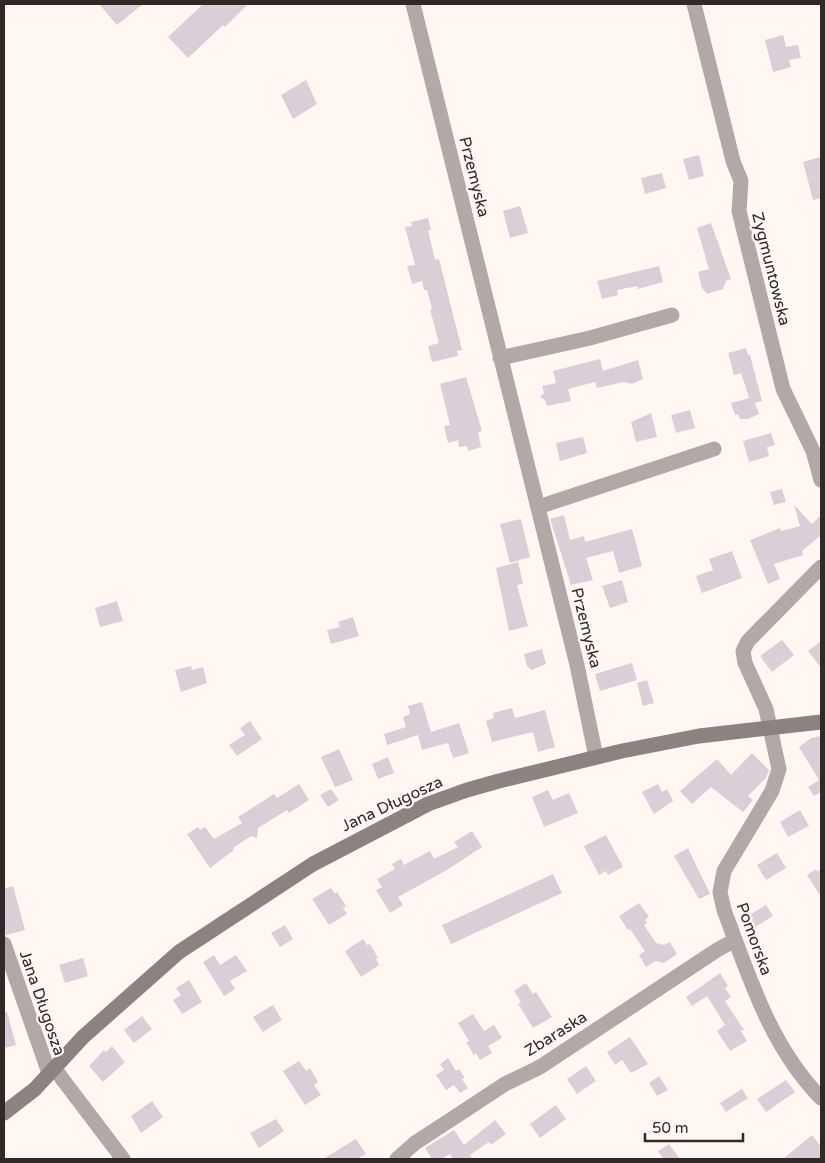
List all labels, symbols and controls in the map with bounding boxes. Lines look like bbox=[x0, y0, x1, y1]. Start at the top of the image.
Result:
street label: Przemyska bbox=[454, 135, 494, 219]
street label: Zygmuntowska bbox=[747, 210, 795, 328]
street label: Przemyska bbox=[566, 586, 606, 670]
street label: Jana Długosza bbox=[338, 772, 446, 836]
street label: Pomorska bbox=[732, 900, 776, 978]
street label: Jana Długosza bbox=[15, 948, 69, 1058]
street label: Zbaraska bbox=[521, 1007, 591, 1061]
scale bar bbox=[645, 1110, 742, 1142]
text: 50 m bbox=[652, 1119, 689, 1137]

